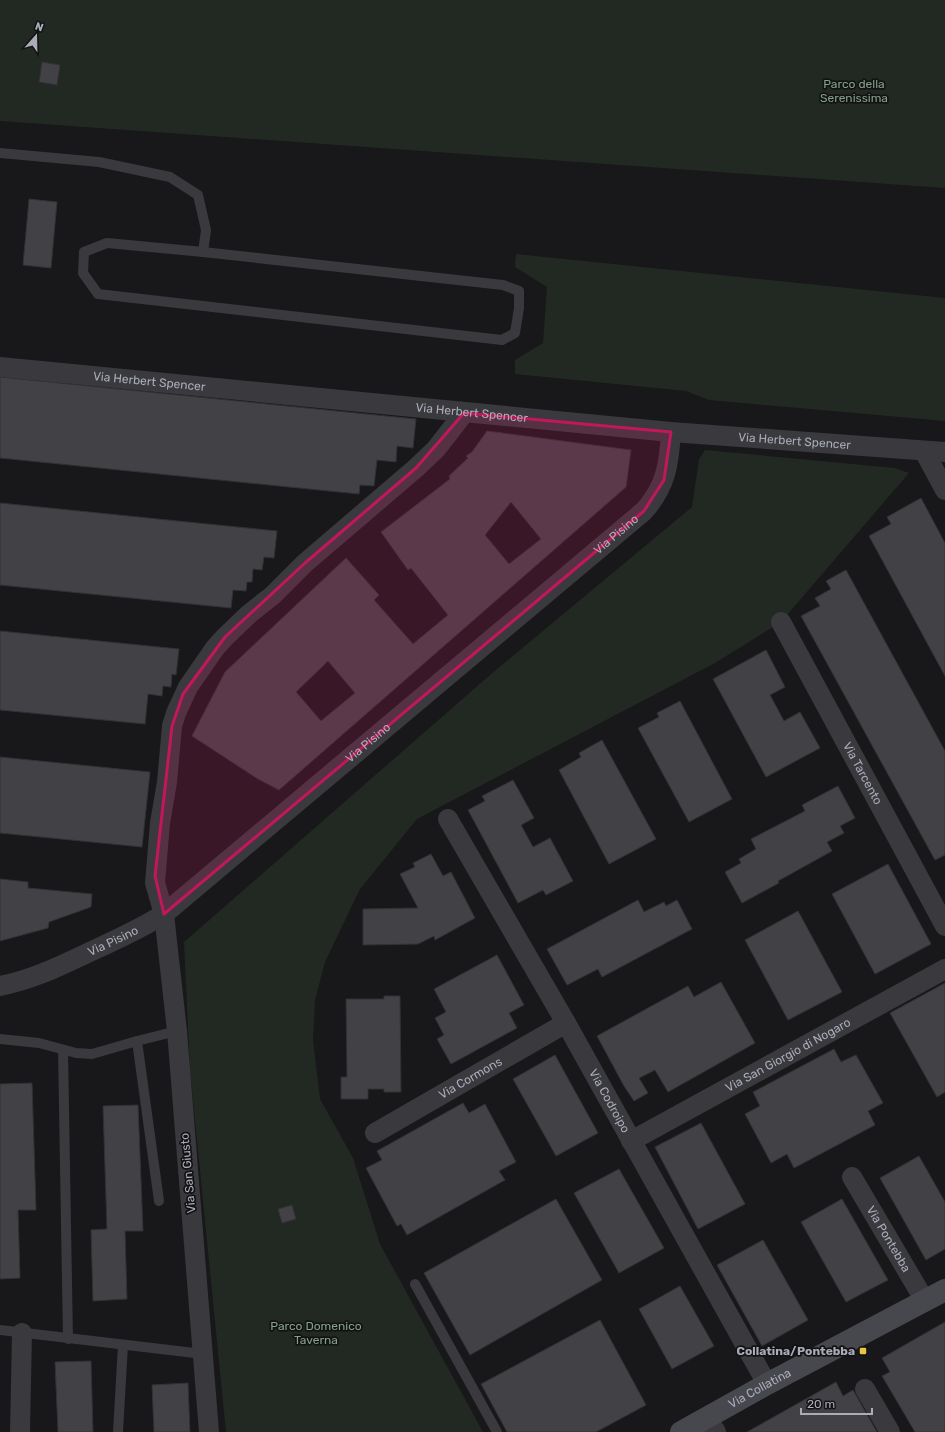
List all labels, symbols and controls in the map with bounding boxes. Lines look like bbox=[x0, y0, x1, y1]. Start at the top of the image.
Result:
north arrow bbox=[16, 16, 56, 56]
text: N bbox=[33, 20, 45, 35]
park label: Parco della Serenissima bbox=[820, 77, 888, 105]
street label: Via Herbert Spencer bbox=[92, 369, 207, 394]
street label: Via Herbert Spencer bbox=[415, 400, 529, 425]
street label: Via Herbert Spencer bbox=[738, 430, 852, 452]
street label: Via Pisino bbox=[591, 512, 641, 557]
street label: Via Pisino bbox=[343, 720, 393, 766]
street label: Via Tarcento bbox=[840, 740, 885, 807]
street label: Via Pisino bbox=[86, 923, 141, 959]
street label: Via San Giorgio di Nogaro bbox=[723, 1015, 853, 1095]
street label: Via Cormons bbox=[436, 1054, 504, 1102]
street label: Via Codroipo bbox=[586, 1067, 633, 1135]
street label: Via San Giusto bbox=[178, 1132, 198, 1214]
street label: Via Pontebba bbox=[864, 1203, 913, 1275]
park label: Parco Domenico Taverna bbox=[270, 1319, 362, 1347]
place label: Collatina/Pontebba bbox=[737, 1344, 855, 1358]
marker: Collatina/Pontebba bbox=[858, 1346, 868, 1356]
street label: Via Collatina bbox=[726, 1366, 793, 1411]
scale bar bbox=[801, 1390, 872, 1416]
text: 20 m bbox=[807, 1397, 835, 1411]

